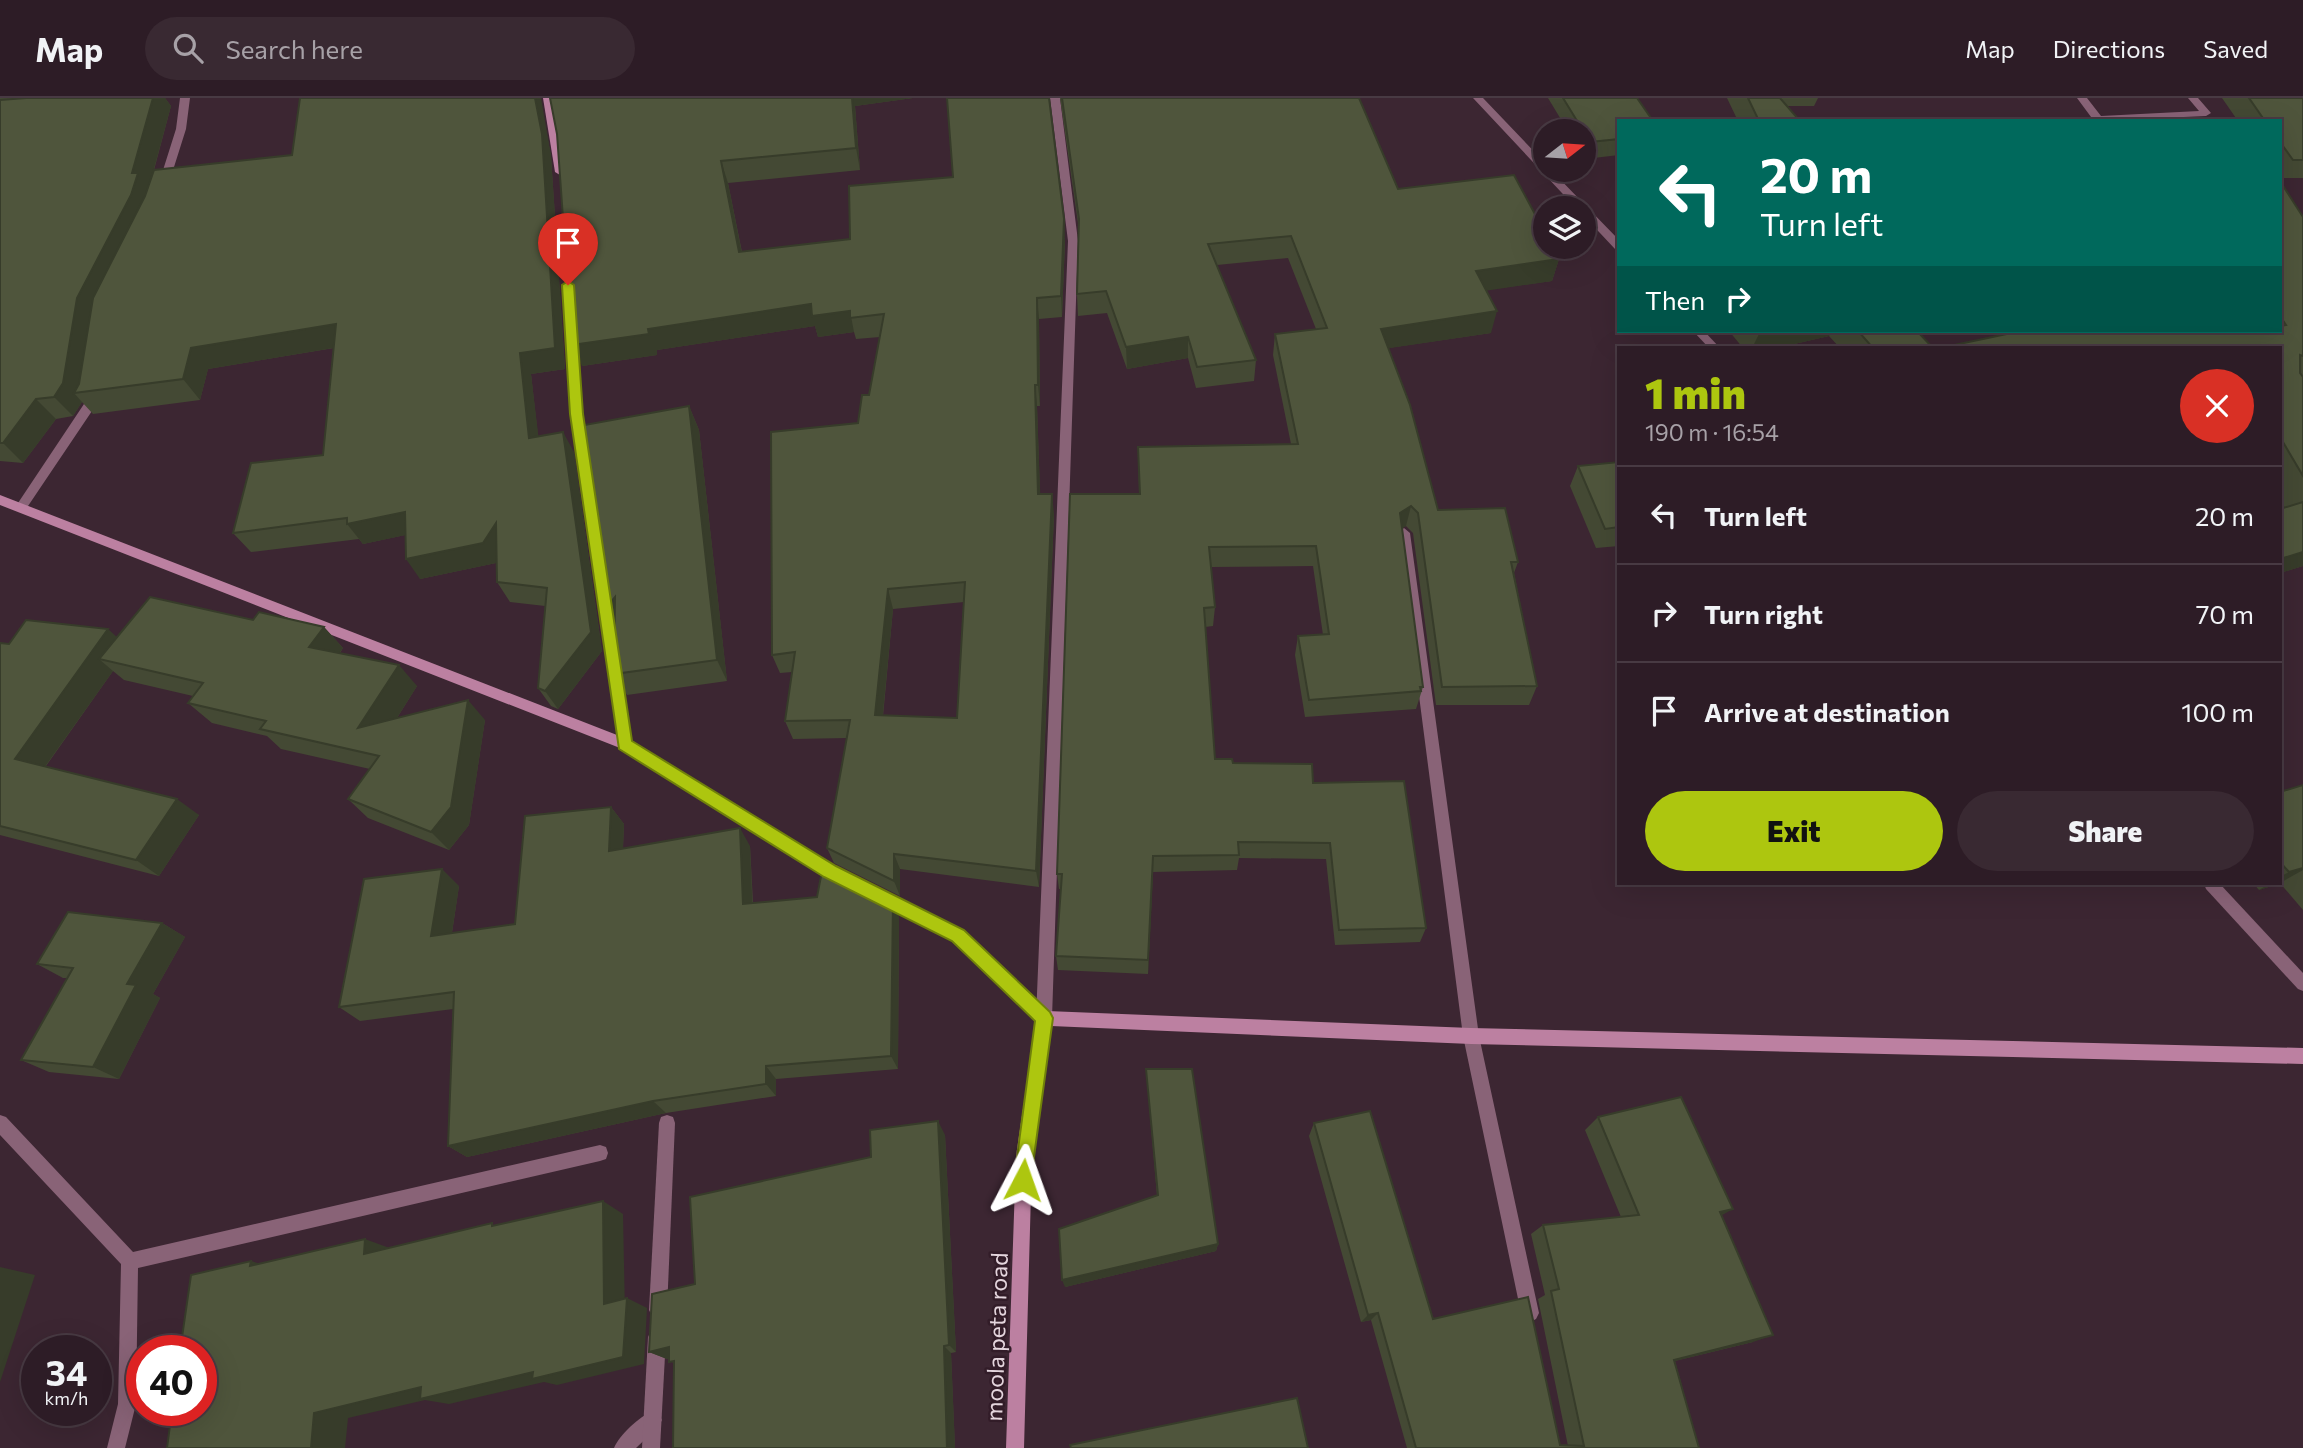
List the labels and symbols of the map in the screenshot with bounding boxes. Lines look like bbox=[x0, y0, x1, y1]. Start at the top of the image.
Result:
north arrow bbox=[1533, 119, 1596, 182]
pin bbox=[538, 213, 598, 285]
position arrow bbox=[986, 1143, 1060, 1217]
street label: moola peta road bbox=[979, 1252, 1013, 1422]
speed limit sign: 40 bbox=[126, 1335, 217, 1426]

